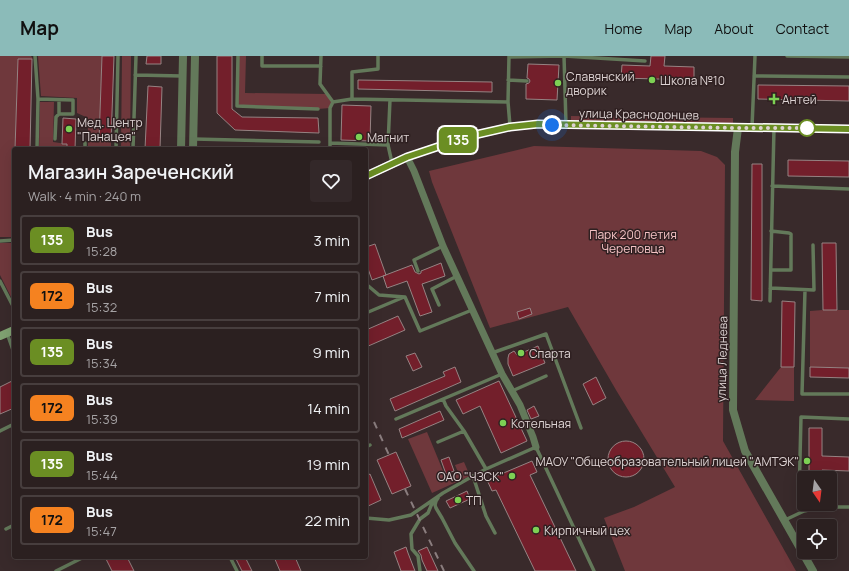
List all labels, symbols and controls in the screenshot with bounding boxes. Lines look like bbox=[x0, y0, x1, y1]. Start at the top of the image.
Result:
text: Map bbox=[20, 15, 59, 41]
text: Home bbox=[605, 19, 642, 38]
text: Map bbox=[664, 19, 692, 38]
text: About bbox=[714, 19, 754, 38]
text: Contact bbox=[776, 19, 829, 38]
place label: Славянский дворик bbox=[566, 68, 635, 99]
place label: Школа №10 bbox=[660, 72, 725, 89]
marker: Школа №10 bbox=[647, 75, 657, 85]
marker: Славянский дворик bbox=[553, 78, 563, 88]
place label: Антей bbox=[782, 91, 817, 108]
marker: Антей bbox=[769, 94, 779, 104]
street label: улица Краснодонцев bbox=[579, 104, 700, 124]
place label: Мед. Центр "Панацея" bbox=[77, 114, 143, 145]
your location bbox=[542, 115, 562, 135]
unlabelled marker bbox=[798, 119, 816, 137]
marker: Мед. Центр "Панацея" bbox=[64, 124, 74, 134]
line badge: 135 bbox=[435, 127, 481, 153]
place label: Магнит bbox=[367, 129, 409, 146]
text: 135 bbox=[447, 130, 469, 149]
marker: Магнит bbox=[354, 132, 364, 142]
text: Магазин Зареченский bbox=[28, 159, 234, 185]
button: heart bbox=[310, 160, 352, 202]
text: Walk · 4 min · 240 m bbox=[28, 187, 141, 205]
text: Bus bbox=[86, 221, 113, 242]
park label: Парк 200 летия Череповца bbox=[589, 226, 677, 257]
text: 135 bbox=[41, 230, 63, 249]
text: 3 min bbox=[314, 230, 350, 251]
text: 15:28 bbox=[86, 242, 117, 260]
text: Bus bbox=[86, 277, 113, 298]
text: 172 bbox=[41, 286, 63, 305]
text: 7 min bbox=[314, 286, 350, 307]
text: 15:32 bbox=[86, 298, 117, 316]
street label: улица Леднева bbox=[713, 316, 731, 402]
text: Bus bbox=[86, 333, 113, 354]
text: 135 bbox=[41, 342, 63, 361]
text: 9 min bbox=[313, 342, 350, 363]
place label: Спарта bbox=[529, 345, 571, 362]
marker: Спарта bbox=[516, 348, 526, 358]
text: 15:34 bbox=[86, 354, 117, 372]
text: Bus bbox=[86, 389, 113, 410]
text: 172 bbox=[41, 398, 63, 417]
text: 14 min bbox=[307, 398, 350, 419]
text: 15:39 bbox=[86, 410, 118, 428]
place label: Котельная bbox=[511, 415, 571, 432]
marker: Котельная bbox=[498, 418, 508, 428]
text: Bus bbox=[86, 445, 113, 466]
place label: МАОУ "Общеобразовательный лицей "АМТЭК" bbox=[536, 453, 799, 470]
text: 135 bbox=[41, 454, 63, 473]
text: 19 min bbox=[307, 454, 350, 475]
marker: МАОУ "Общеобразовательный лицей "АМТЭК" bbox=[802, 456, 812, 466]
text: 15:44 bbox=[86, 466, 118, 484]
place label: ОАО "ЧЗСК" bbox=[437, 468, 504, 485]
marker: ОАО "ЧЗСК" bbox=[507, 471, 517, 481]
north arrow bbox=[797, 471, 837, 511]
map controls bbox=[797, 471, 837, 559]
place label: ТП bbox=[466, 492, 481, 509]
marker: ТП bbox=[453, 495, 463, 505]
text: Bus bbox=[86, 501, 113, 522]
text: 172 bbox=[41, 510, 63, 529]
text: 22 min bbox=[305, 510, 350, 531]
button: locate bbox=[797, 519, 837, 559]
text: 15:47 bbox=[86, 522, 117, 540]
place label: Кирпичный цех bbox=[544, 522, 631, 539]
marker: Кирпичный цех bbox=[531, 525, 541, 535]

